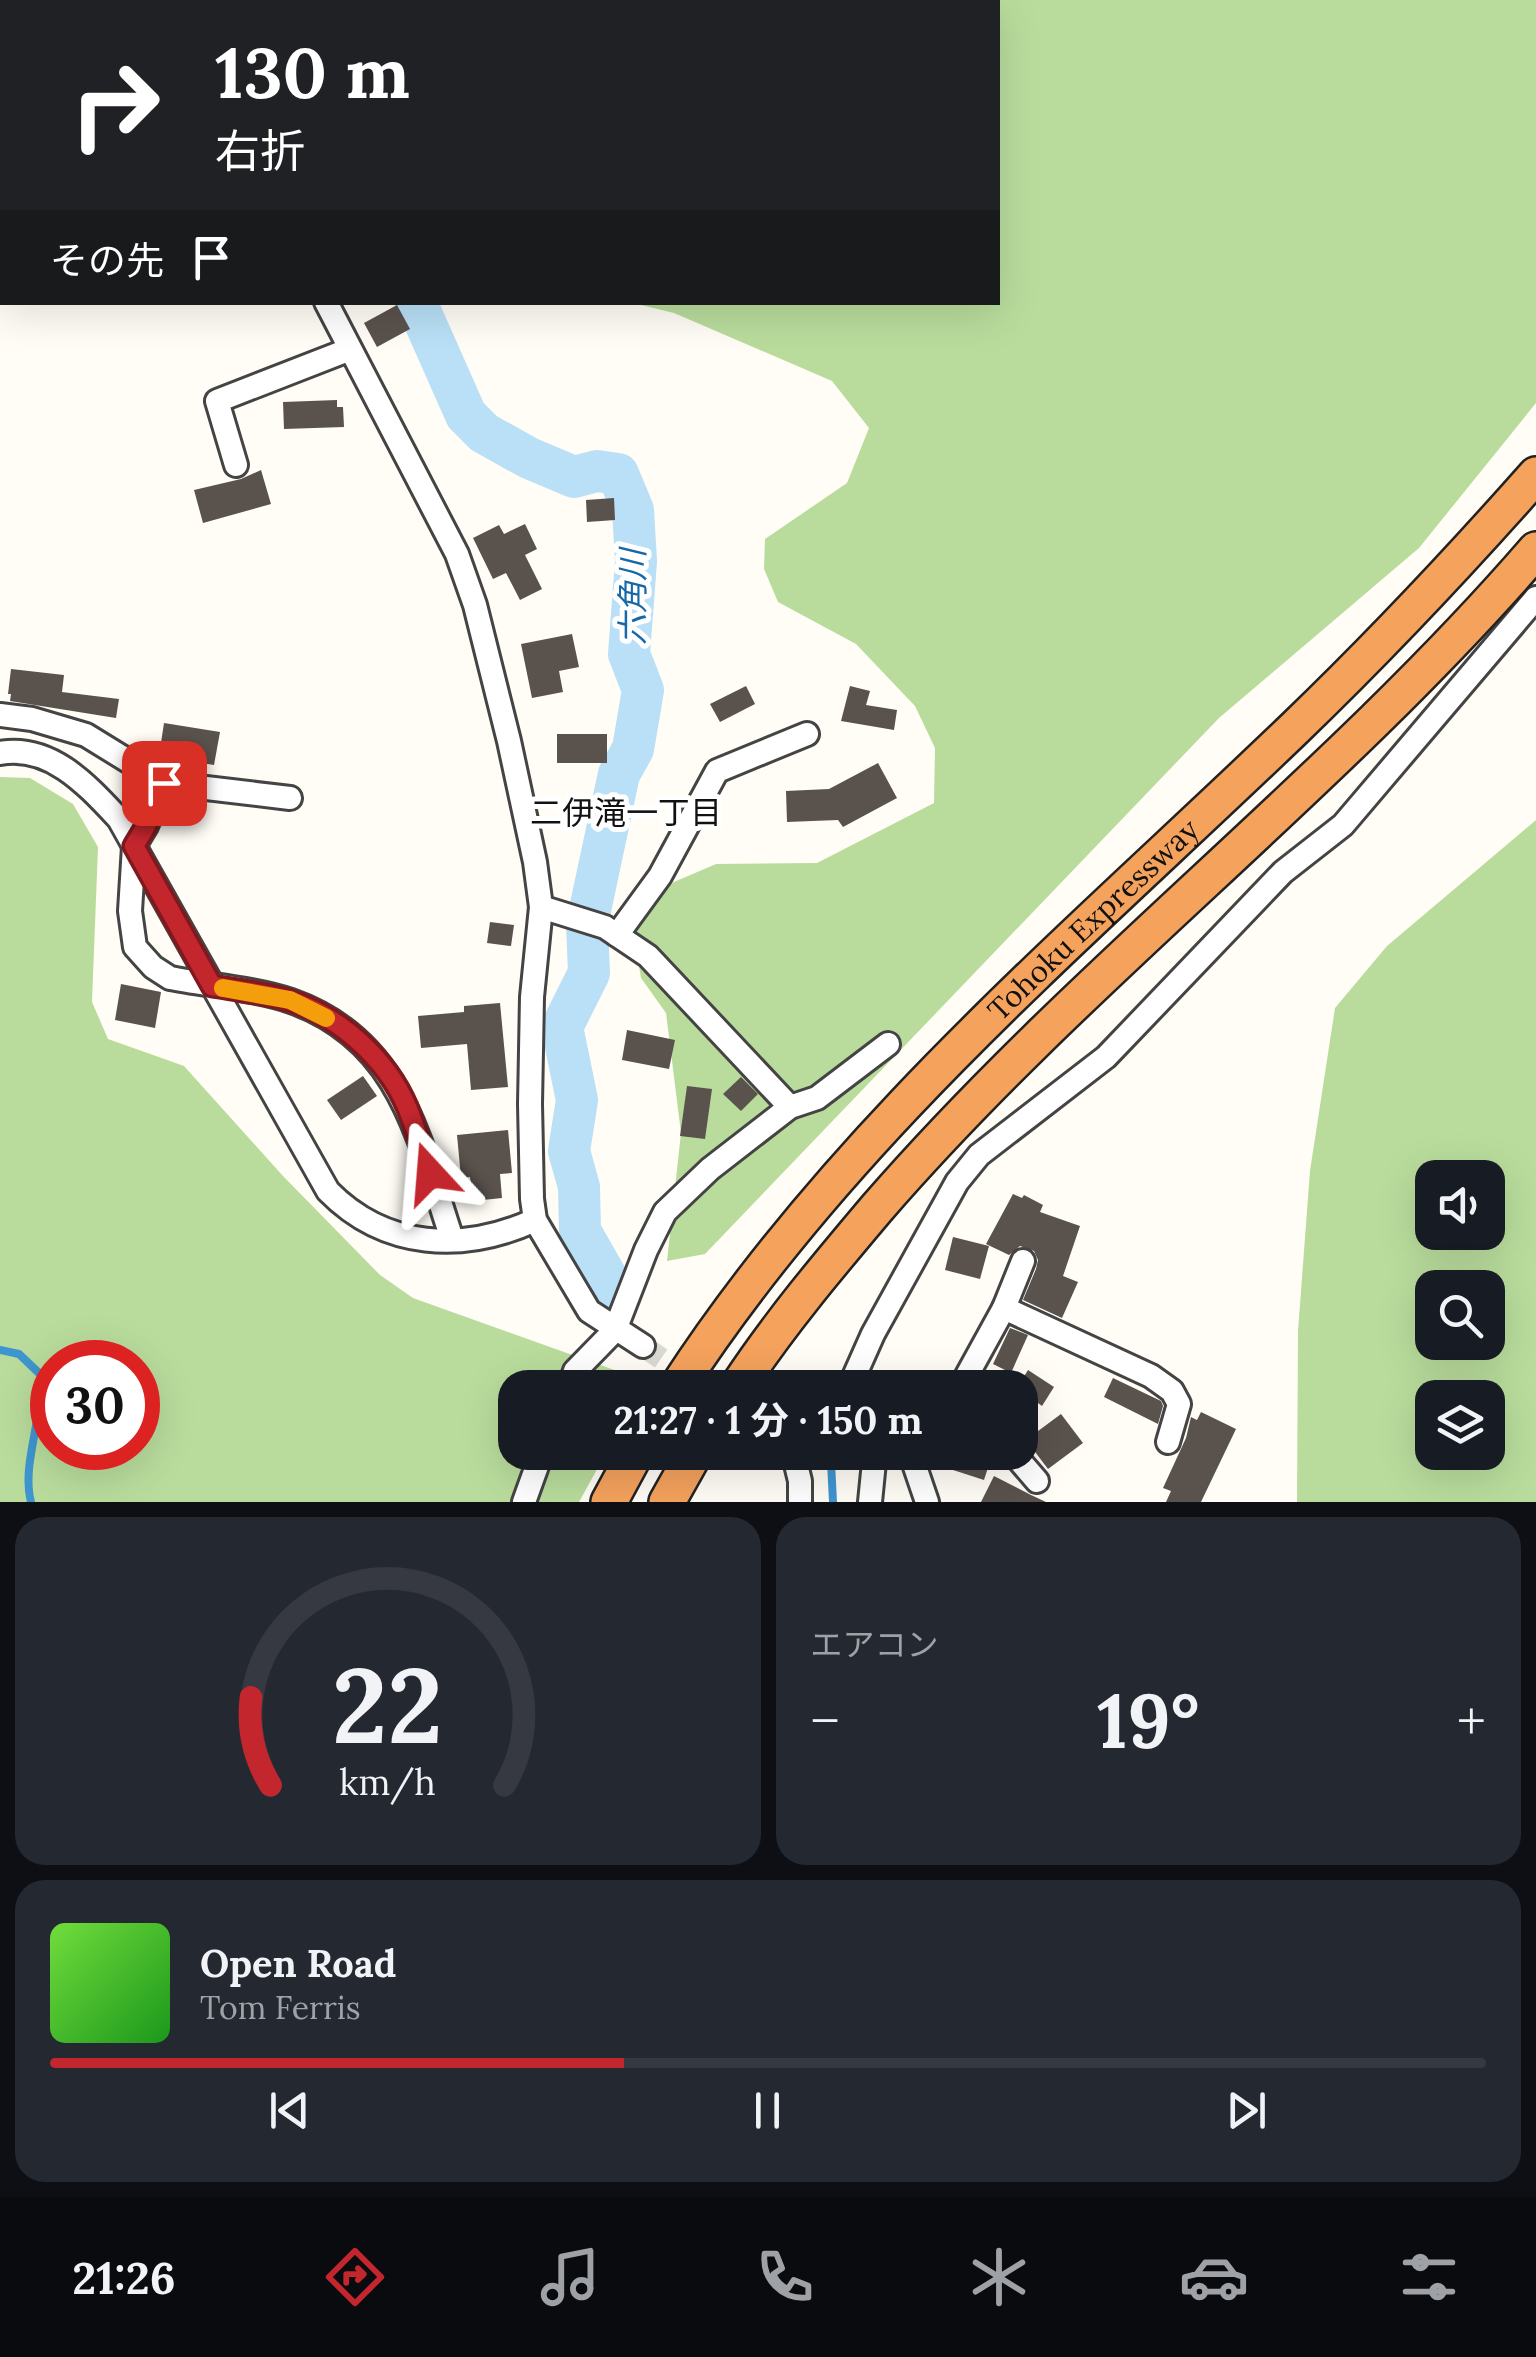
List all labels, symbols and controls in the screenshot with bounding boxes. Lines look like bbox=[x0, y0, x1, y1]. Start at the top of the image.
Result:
text: 130 m bbox=[215, 28, 410, 117]
icon: right bbox=[50, 40, 180, 170]
text: 右折 bbox=[215, 122, 305, 179]
icon: arrive bbox=[184, 230, 239, 285]
text: その先 bbox=[50, 236, 164, 284]
water label: 六角川 bbox=[612, 546, 653, 645]
pin bbox=[122, 741, 207, 826]
icon: arrive bbox=[137, 756, 192, 811]
district label: 二伊滝一丁目 bbox=[530, 792, 722, 833]
street label: Tohoku Expressway bbox=[979, 810, 1207, 1028]
position arrow bbox=[378, 1121, 482, 1225]
map controls bbox=[1415, 1160, 1505, 1470]
button: sound bbox=[1415, 1160, 1505, 1250]
button: search bbox=[1415, 1270, 1505, 1360]
speed limit sign: 30 bbox=[30, 1340, 160, 1470]
button: layers bbox=[1415, 1380, 1505, 1470]
text: 21:27 · 1 分 · 150 m bbox=[614, 1396, 922, 1444]
text: エアコン bbox=[811, 1624, 939, 1665]
text: 22 bbox=[332, 1638, 443, 1771]
text: 19° bbox=[1097, 1673, 1199, 1769]
text: − bbox=[811, 1686, 840, 1756]
text: + bbox=[1457, 1686, 1486, 1756]
text: km/h bbox=[339, 1759, 436, 1805]
text: Open Road bbox=[200, 1939, 396, 1987]
text: Tom Ferris bbox=[200, 1987, 361, 2028]
icon: previous bbox=[262, 2083, 317, 2138]
icon: pause bbox=[740, 2083, 795, 2138]
icon: next bbox=[1219, 2083, 1274, 2138]
icon: directions bbox=[320, 2242, 390, 2312]
icon: music bbox=[535, 2242, 605, 2312]
icon: phone bbox=[750, 2242, 820, 2312]
icon: climate bbox=[964, 2242, 1034, 2312]
icon: car bbox=[1179, 2242, 1249, 2312]
icon: filters bbox=[1394, 2242, 1464, 2312]
text: 21:26 bbox=[72, 2249, 176, 2306]

